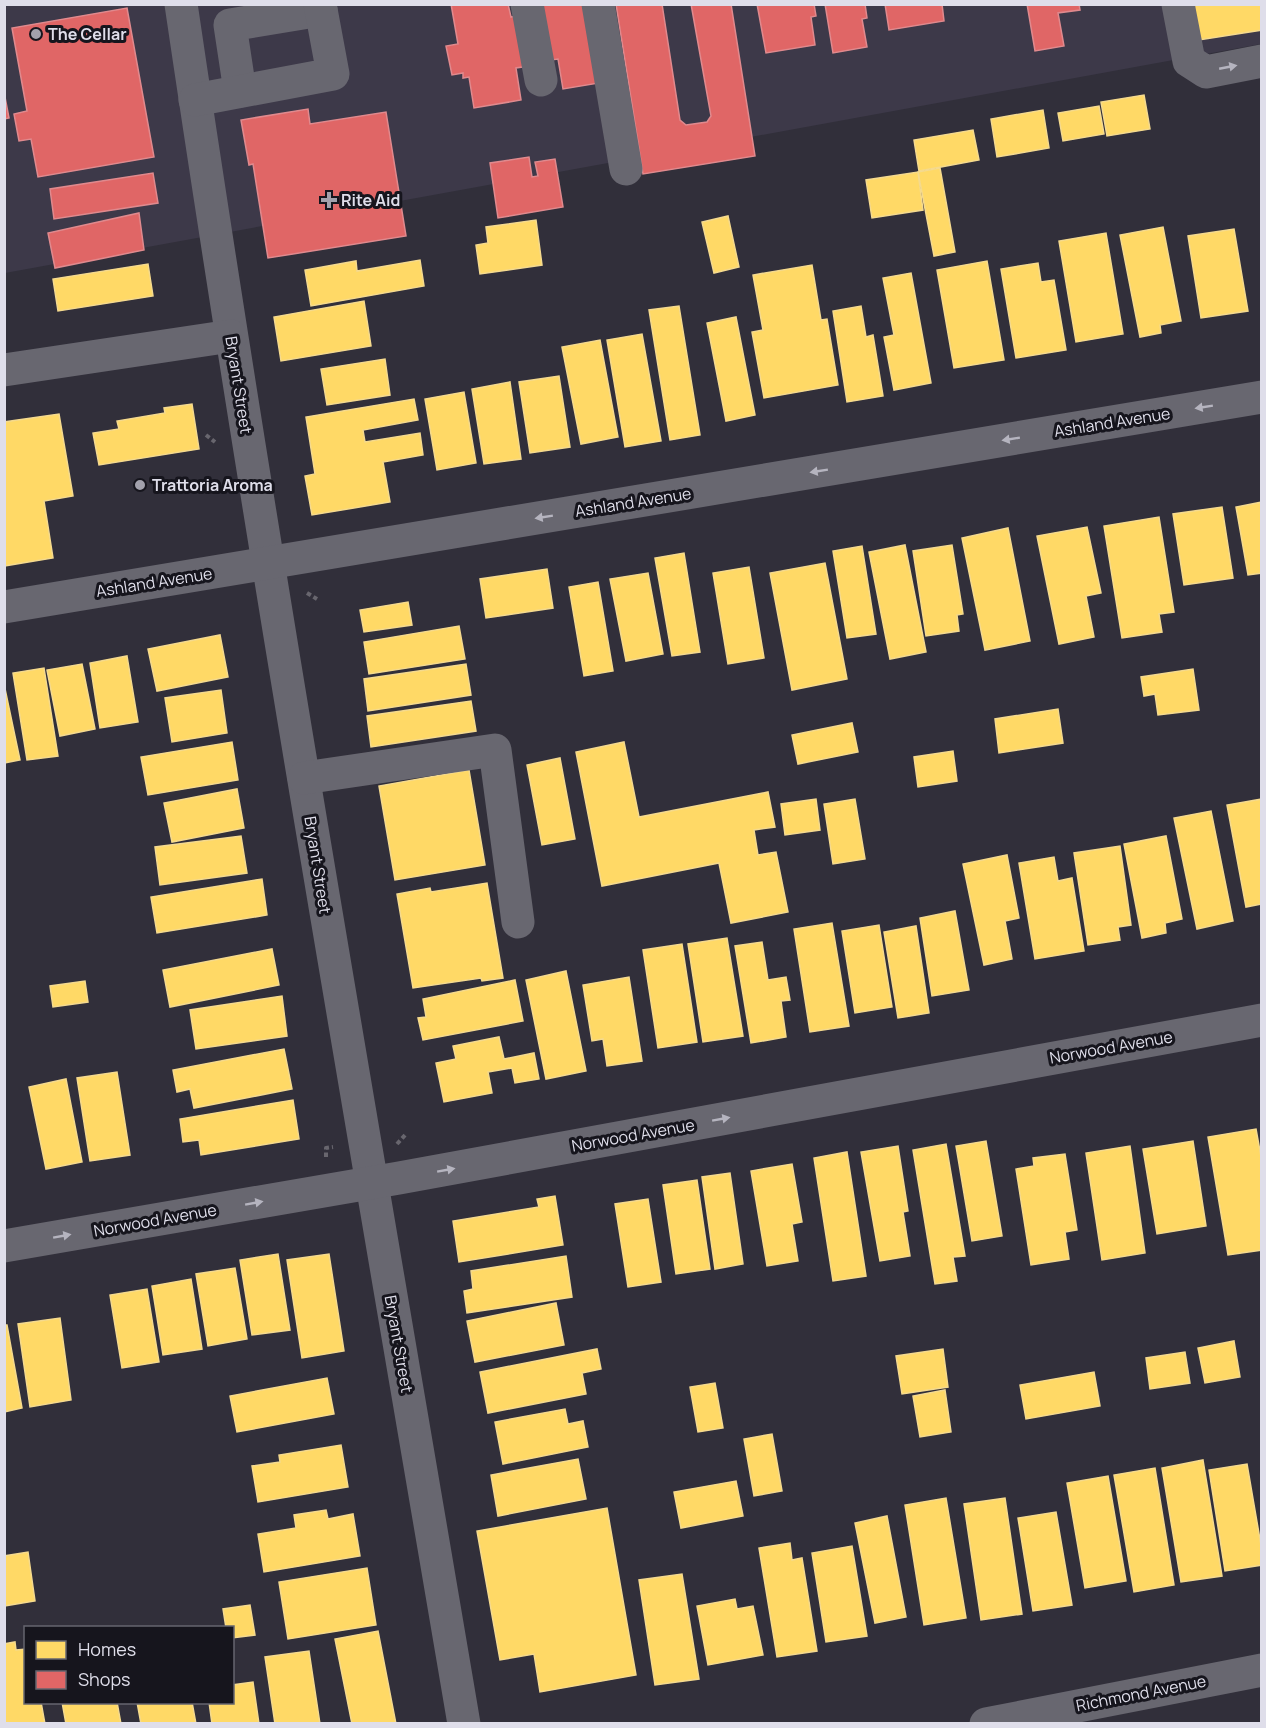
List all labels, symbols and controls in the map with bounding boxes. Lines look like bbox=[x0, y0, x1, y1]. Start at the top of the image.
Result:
place label: The Cellar bbox=[48, 23, 127, 45]
marker: The Cellar bbox=[29, 27, 43, 41]
one-way arrow bbox=[1219, 62, 1238, 71]
place label: Rite Aid bbox=[341, 189, 400, 211]
marker: Rite Aid bbox=[322, 193, 336, 207]
street label: Bryant Street bbox=[220, 335, 258, 435]
street label: Ashland Avenue bbox=[1052, 402, 1172, 442]
one-way arrow bbox=[1194, 402, 1213, 411]
one-way arrow bbox=[1002, 434, 1021, 443]
one-way arrow bbox=[809, 466, 828, 475]
place label: Trattoria Aroma bbox=[152, 474, 273, 496]
marker: Trattoria Aroma bbox=[133, 478, 147, 492]
street label: Ashland Avenue bbox=[573, 482, 693, 522]
one-way arrow bbox=[534, 512, 553, 521]
street label: Ashland Avenue bbox=[94, 562, 214, 602]
street label: Bryant Street bbox=[299, 815, 337, 915]
street label: Norwood Avenue bbox=[1048, 1025, 1174, 1069]
street label: Norwood Avenue bbox=[570, 1113, 696, 1157]
one-way arrow bbox=[711, 1114, 730, 1123]
one-way arrow bbox=[437, 1165, 456, 1174]
street label: Norwood Avenue bbox=[92, 1198, 218, 1242]
one-way arrow bbox=[245, 1199, 264, 1208]
one-way arrow bbox=[53, 1232, 72, 1241]
street label: Bryant Street bbox=[380, 1294, 418, 1394]
legend bbox=[24, 1626, 234, 1704]
text: Homes bbox=[78, 1637, 136, 1661]
text: Shops bbox=[78, 1667, 130, 1691]
street label: Richmond Avenue bbox=[1074, 1670, 1208, 1716]

